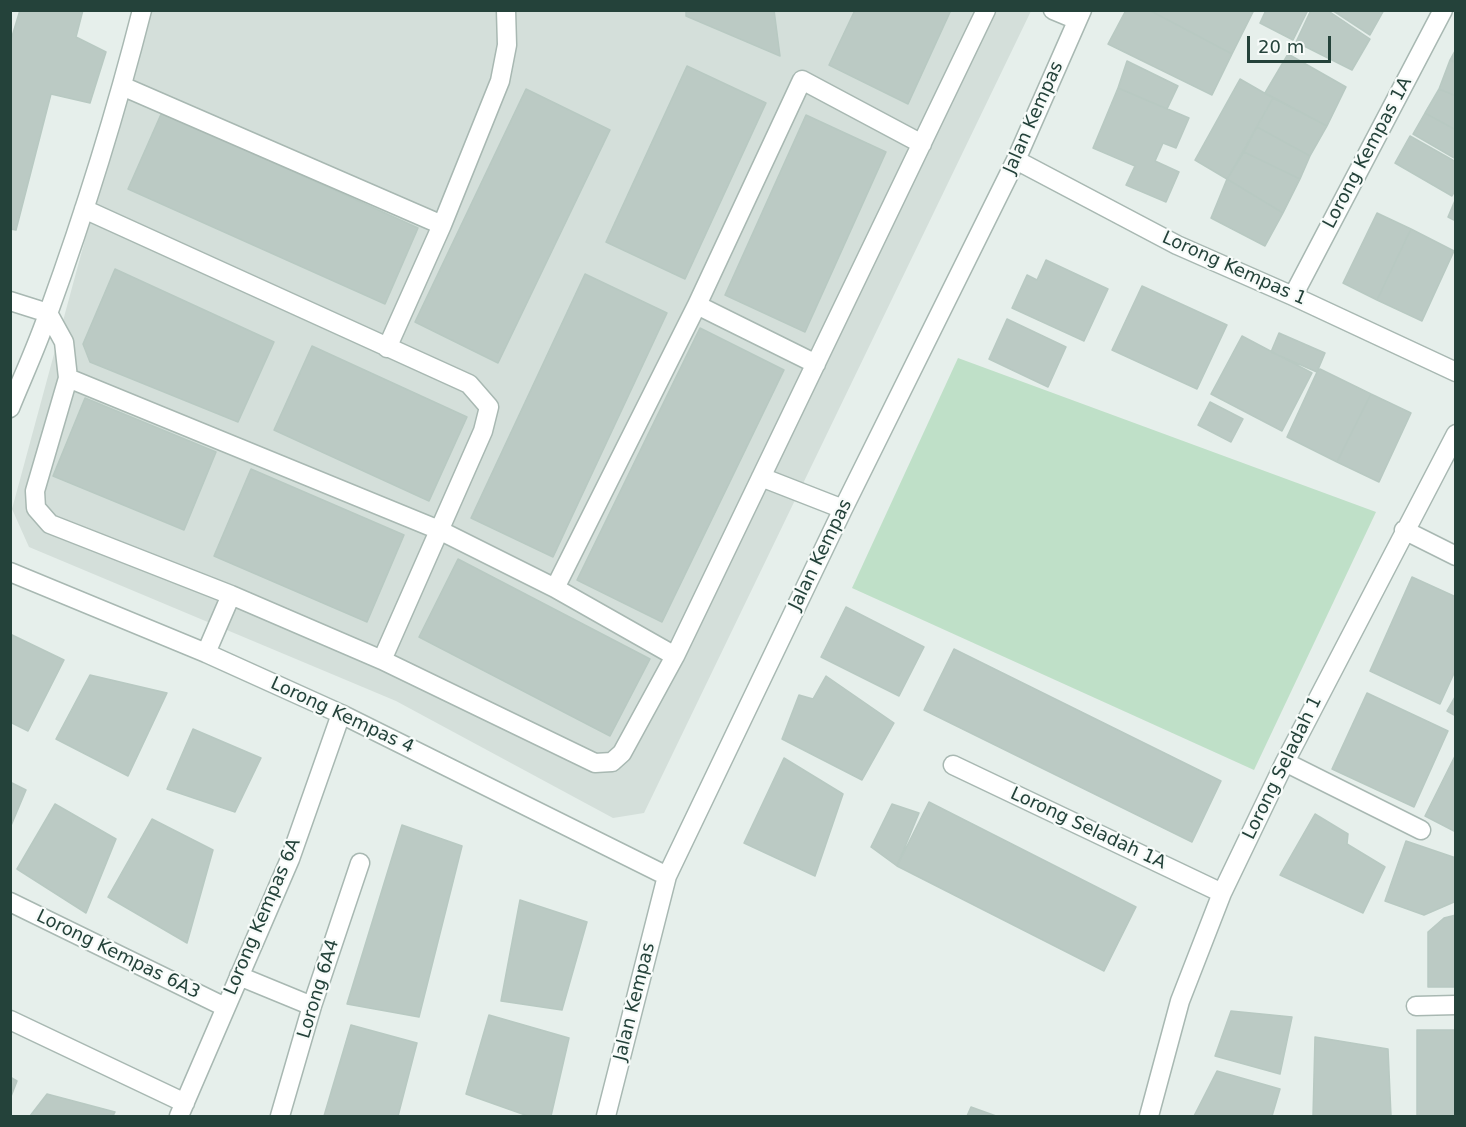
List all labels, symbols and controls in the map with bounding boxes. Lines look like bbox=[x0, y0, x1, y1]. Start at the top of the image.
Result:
scale bar bbox=[1250, 24, 1334, 62]
text: 20 m bbox=[1258, 36, 1304, 57]
street label: Jalan Kempas bbox=[1000, 58, 1068, 178]
street label: Lorong Kempas 1A bbox=[1319, 74, 1417, 232]
street label: Lorong Kempas 1 bbox=[1158, 227, 1310, 311]
street label: Jalan Kempas bbox=[785, 496, 857, 614]
street label: Lorong Kempas 4 bbox=[267, 673, 417, 759]
street label: Lorong Seladah 1 bbox=[1239, 693, 1327, 843]
street label: Lorong Seladah 1A bbox=[1007, 783, 1169, 875]
street label: Lorong Kempas 6A bbox=[220, 835, 306, 999]
street label: Lorong Kempas 6A3 bbox=[33, 906, 203, 1004]
street label: Lorong 6A4 bbox=[294, 937, 344, 1041]
street label: Jalan Kempas bbox=[610, 941, 660, 1063]

